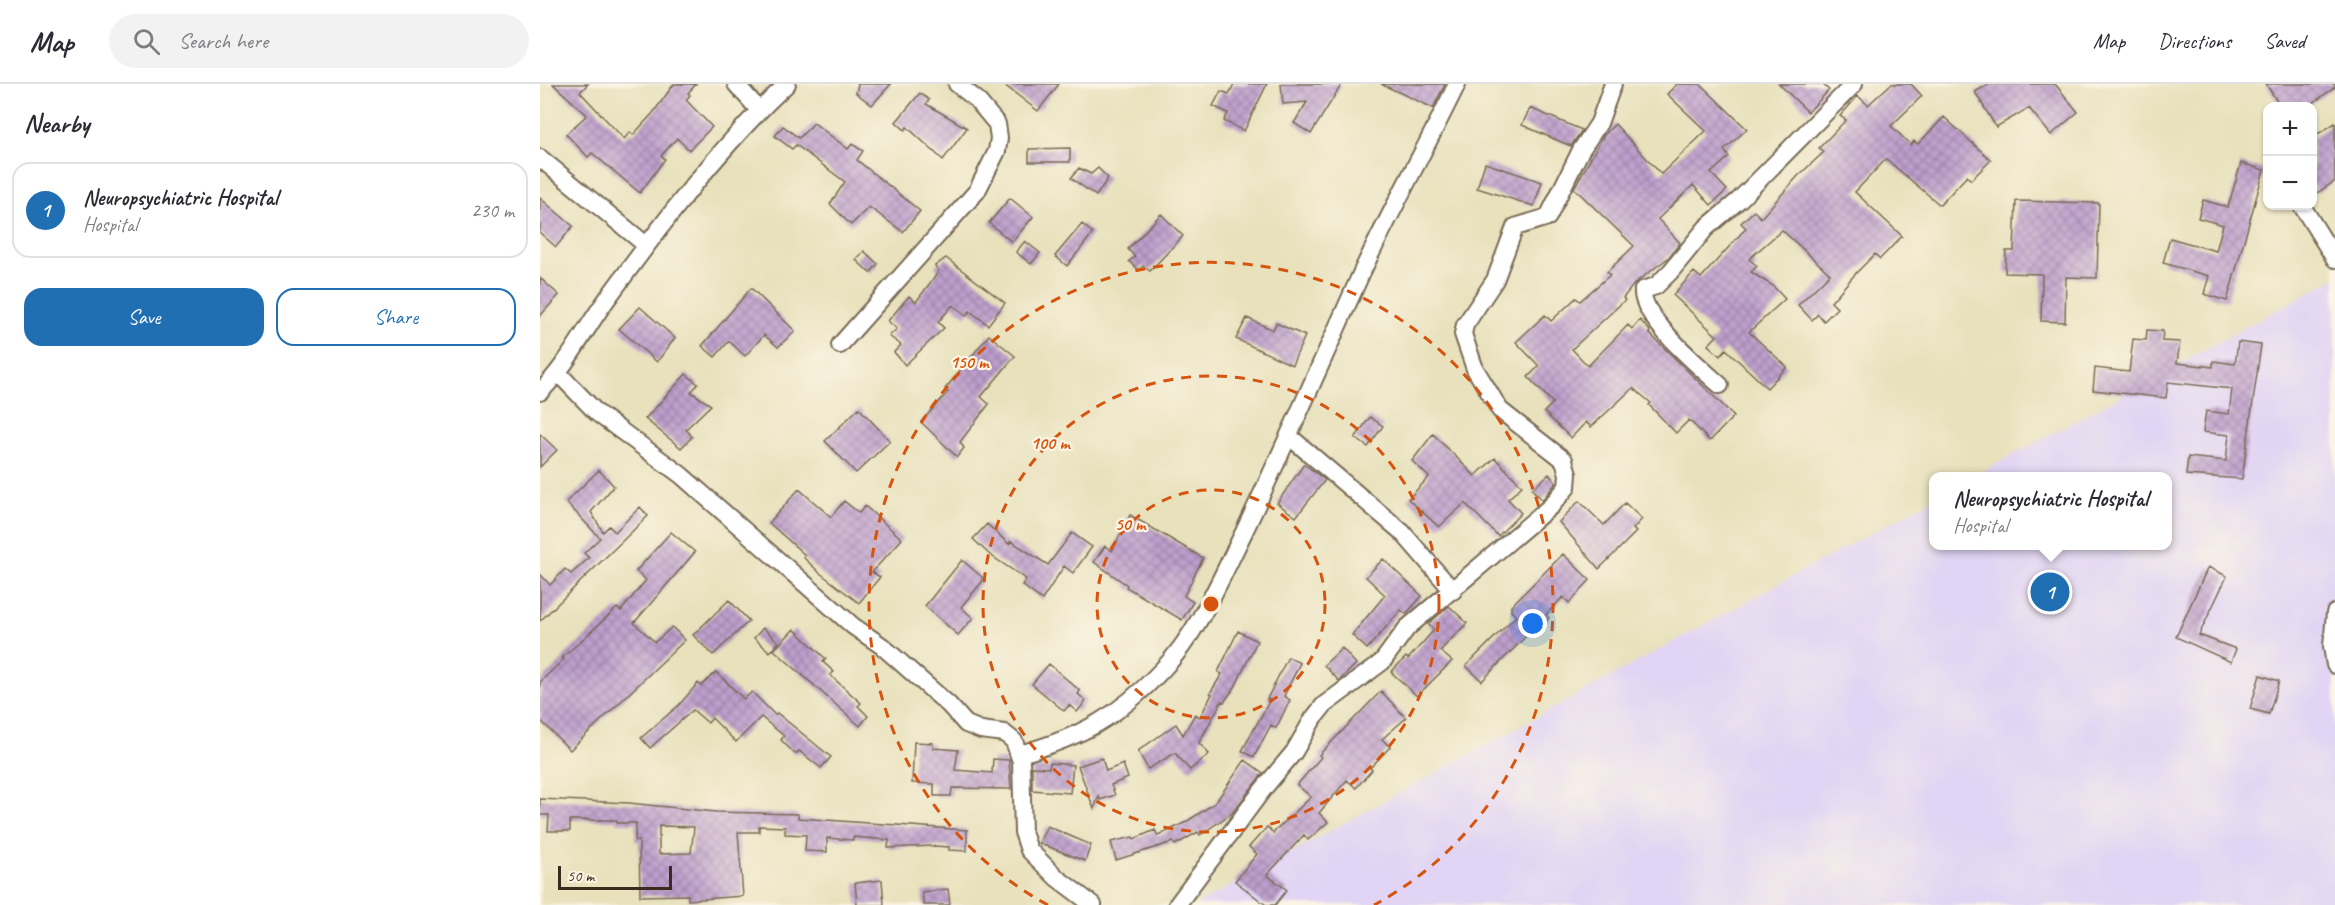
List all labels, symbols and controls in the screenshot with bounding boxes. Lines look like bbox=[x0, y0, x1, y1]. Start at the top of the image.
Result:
search box bbox=[109, 14, 529, 68]
text: Map bbox=[30, 24, 73, 59]
icon: search bbox=[130, 25, 163, 58]
text: Search here bbox=[178, 27, 268, 55]
text: Map bbox=[2093, 28, 2125, 54]
text: Directions bbox=[2158, 28, 2231, 54]
text: Saved bbox=[2264, 28, 2305, 54]
map controls bbox=[2263, 102, 2317, 210]
button: + bbox=[2263, 102, 2317, 156]
text: Nearby bbox=[24, 107, 89, 140]
button: − bbox=[2263, 156, 2317, 210]
text: Neuropsychiatric Hospital bbox=[83, 184, 278, 212]
text: 1 bbox=[41, 198, 50, 223]
text: 230 m bbox=[471, 198, 514, 223]
text: Hospital bbox=[83, 212, 138, 237]
button: Save bbox=[24, 288, 264, 346]
button: Share bbox=[276, 288, 516, 346]
text: 150 m bbox=[950, 351, 990, 373]
text: 100 m bbox=[1031, 432, 1071, 454]
popup bbox=[1929, 472, 2172, 550]
text: Neuropsychiatric Hospital bbox=[1953, 485, 2148, 513]
text: 50 m bbox=[1115, 513, 1147, 535]
text: Hospital bbox=[1953, 513, 2008, 538]
pin: 1 bbox=[2030, 570, 2070, 614]
centre of rings bbox=[1201, 594, 1221, 614]
your location bbox=[1518, 609, 1547, 638]
scale bar bbox=[558, 863, 672, 890]
text: 50 m bbox=[567, 866, 594, 886]

